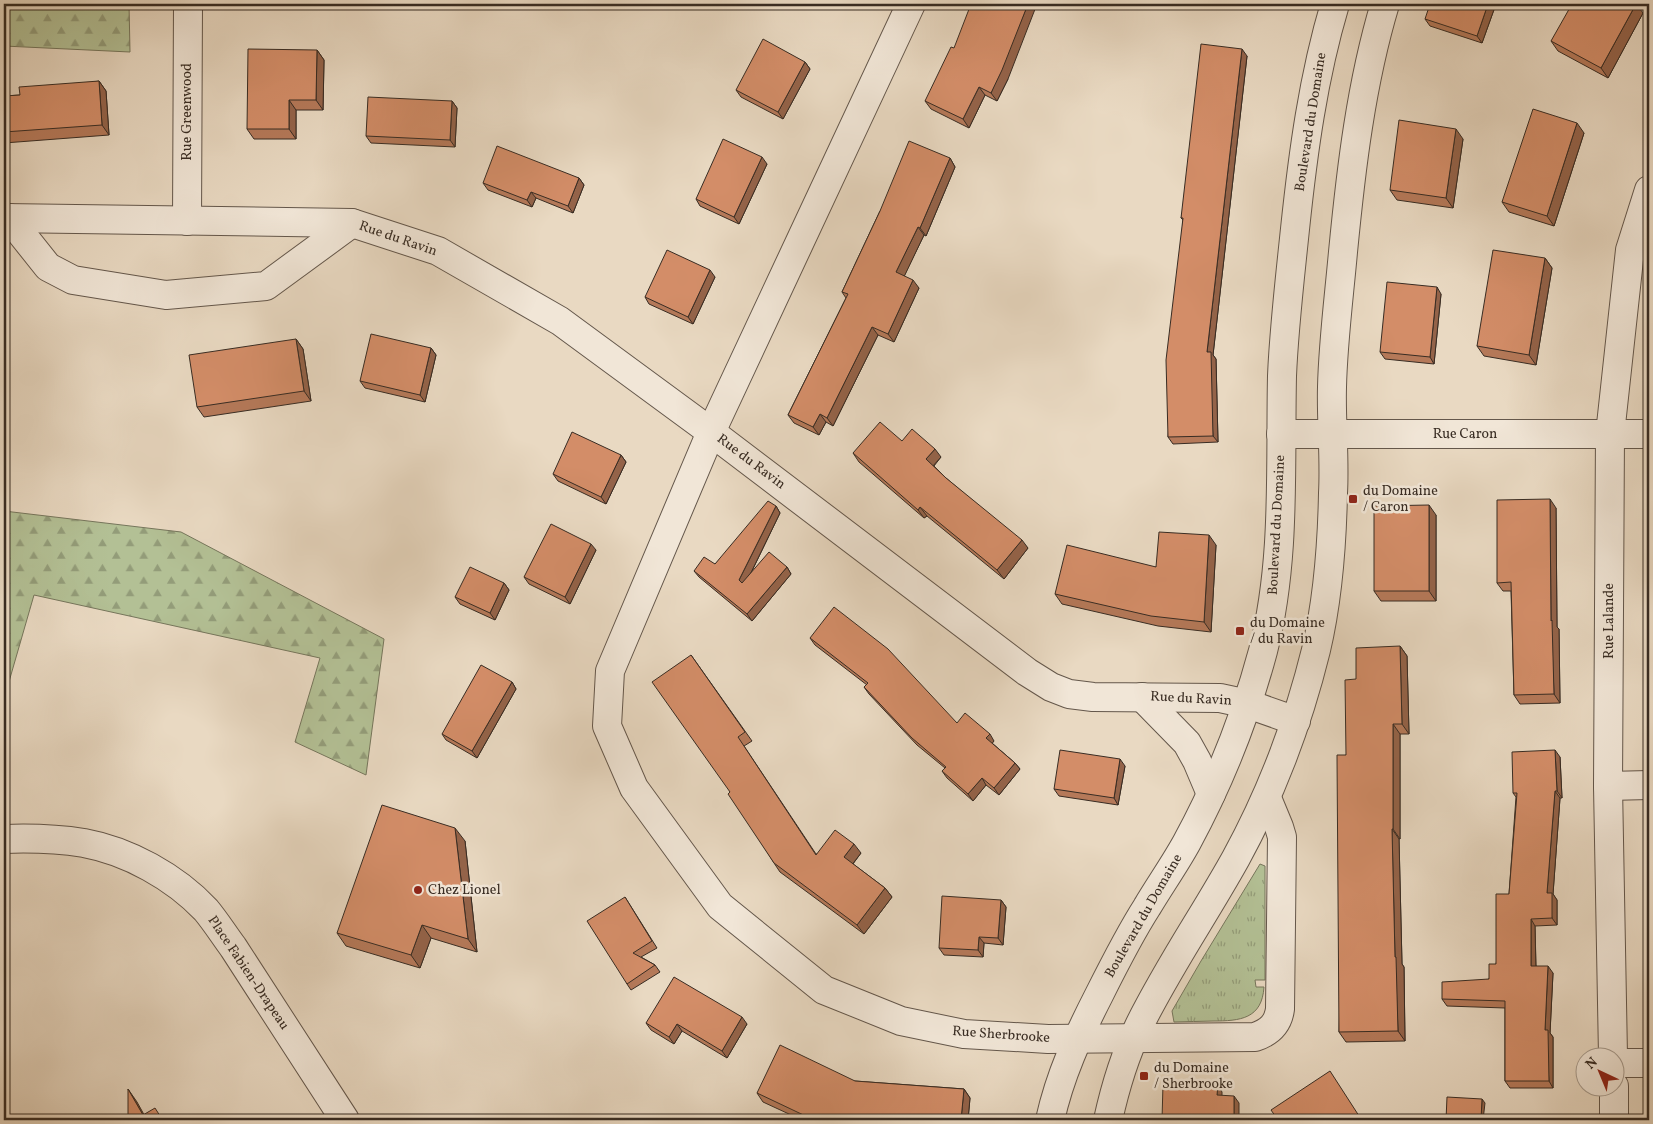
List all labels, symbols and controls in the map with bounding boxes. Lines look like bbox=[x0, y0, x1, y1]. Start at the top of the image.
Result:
street label: Boulevard du Domaine bbox=[1291, 51, 1331, 193]
street label: Rue Greenwood bbox=[178, 63, 197, 161]
street label: Rue du Ravin bbox=[356, 217, 440, 261]
street label: Rue Caron bbox=[1433, 425, 1497, 444]
street label: Rue du Ravin bbox=[713, 430, 789, 494]
street label: Boulevard du Domaine bbox=[1264, 454, 1290, 596]
place label: du Domaine / Caron bbox=[1363, 482, 1438, 517]
marker: du Domaine / Caron bbox=[1347, 493, 1359, 505]
street label: Rue Lalande bbox=[1600, 583, 1619, 659]
place label: du Domaine / du Ravin bbox=[1250, 614, 1325, 649]
marker: du Domaine / du Ravin bbox=[1234, 625, 1246, 637]
street label: Rue du Ravin bbox=[1150, 687, 1232, 711]
street label: Boulevard du Domaine bbox=[1101, 850, 1188, 982]
place label: Chez Lionel bbox=[428, 881, 501, 900]
marker: Chez Lionel bbox=[412, 884, 424, 896]
street label: Place Fabien-Drapeau bbox=[203, 912, 293, 1034]
street label: Rue Sherbrooke bbox=[952, 1022, 1051, 1048]
north arrow bbox=[1576, 1046, 1626, 1096]
text: N bbox=[1582, 1053, 1602, 1074]
place label: du Domaine / Sherbrooke bbox=[1154, 1059, 1233, 1094]
marker: du Domaine / Sherbrooke bbox=[1138, 1070, 1150, 1082]

